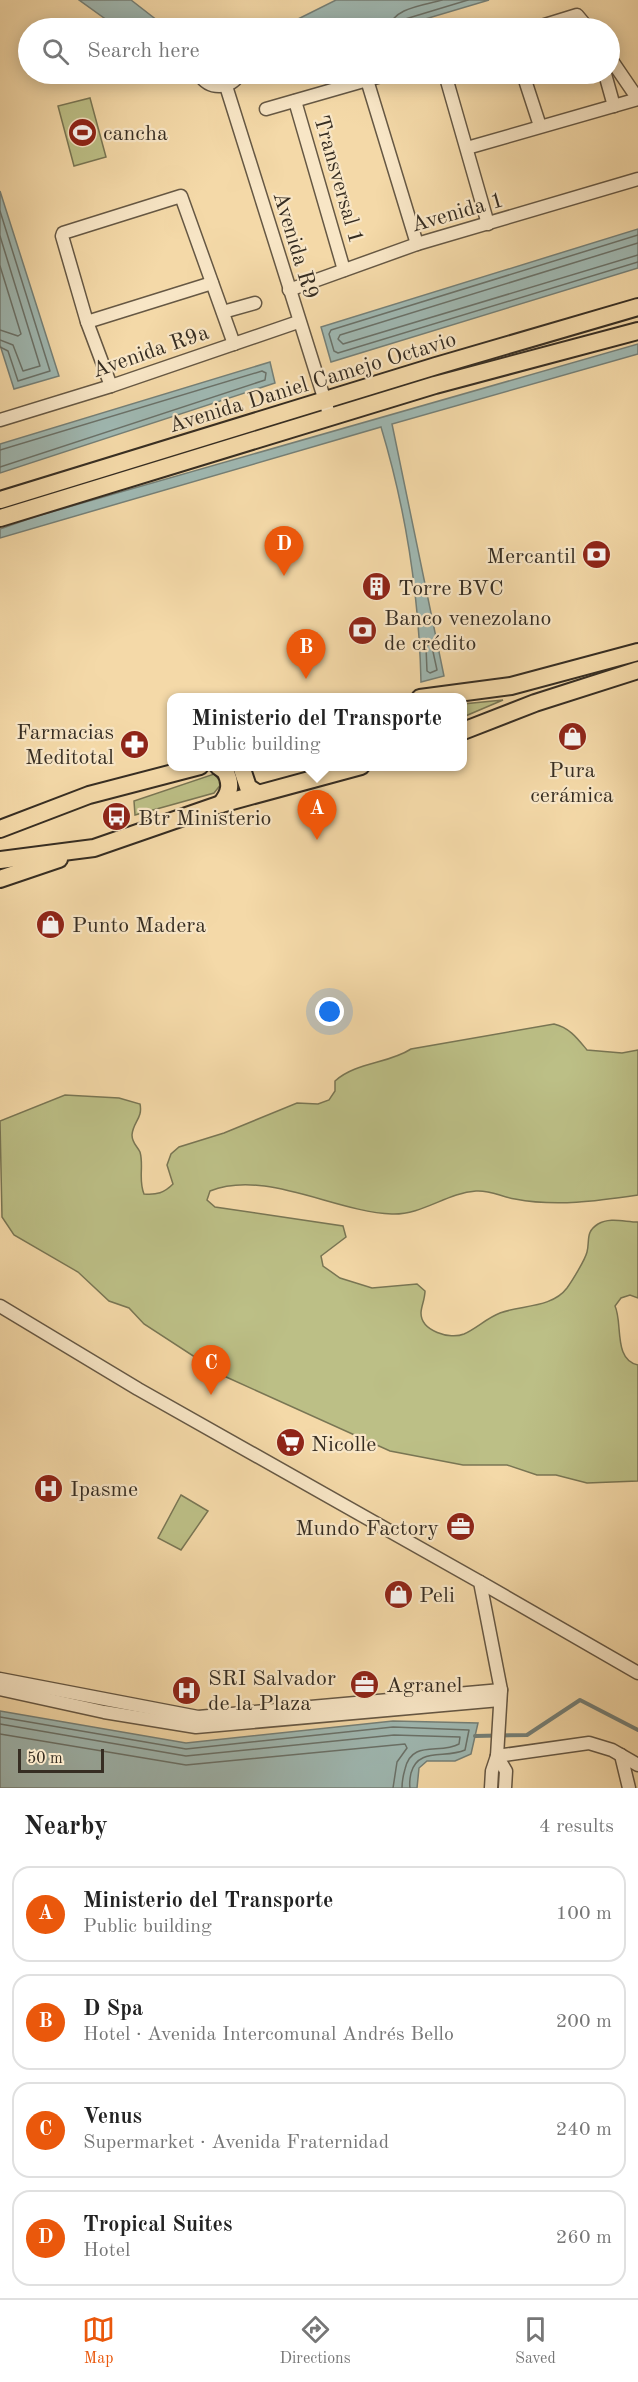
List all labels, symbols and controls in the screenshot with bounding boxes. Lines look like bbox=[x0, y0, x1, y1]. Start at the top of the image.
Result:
search box bbox=[18, 18, 620, 84]
icon: search bbox=[39, 35, 72, 68]
text: Search here bbox=[87, 40, 200, 62]
street label: Transversal 1 bbox=[309, 113, 367, 246]
sports icon: cancha bbox=[66, 116, 98, 148]
place label: cancha bbox=[103, 123, 168, 145]
street label: Avenida R9 bbox=[268, 189, 322, 302]
street label: Avenida 1 bbox=[409, 189, 506, 237]
street label: Avenida R9a bbox=[89, 322, 212, 382]
street label: Avenida Daniel Camejo Octavio bbox=[166, 329, 459, 437]
pin: D bbox=[264, 526, 304, 576]
bank icon: Mercantil bbox=[581, 539, 613, 571]
place label: Mercantil bbox=[487, 546, 576, 568]
building icon: Torre BVC bbox=[361, 571, 393, 603]
place label: Torre BVC bbox=[398, 578, 504, 600]
place label: Banco venezolano de crédito bbox=[384, 608, 552, 655]
bank icon: Banco venezolano de crédito bbox=[347, 614, 379, 646]
pin: B bbox=[286, 630, 326, 679]
popup bbox=[167, 693, 467, 771]
text: Ministerio del Transporte bbox=[192, 708, 442, 730]
shop icon: Pura cerámica bbox=[556, 721, 588, 753]
place label: Farmacias Meditotal bbox=[16, 722, 114, 769]
pharmacy icon: Farmacias Meditotal bbox=[119, 728, 151, 760]
text: Public building bbox=[192, 735, 321, 755]
place label: Pura cerámica bbox=[530, 760, 614, 807]
pin: A bbox=[298, 790, 336, 840]
bus stop icon: Btr Ministerio bbox=[101, 801, 133, 833]
place label: Btr Ministerio bbox=[138, 808, 272, 830]
shop icon: Punto Madera bbox=[35, 908, 67, 940]
place label: Punto Madera bbox=[72, 915, 206, 937]
your location bbox=[315, 997, 344, 1026]
pin: C bbox=[192, 1346, 230, 1395]
supermarket icon: Nicolle bbox=[274, 1427, 306, 1459]
place label: Nicolle bbox=[311, 1434, 376, 1456]
hospital icon: Ipasme bbox=[33, 1472, 65, 1504]
place label: Ipasme bbox=[70, 1479, 138, 1501]
office icon: Mundo Factory bbox=[444, 1511, 476, 1543]
place label: Mundo Factory bbox=[295, 1518, 439, 1540]
shop icon: Peli bbox=[382, 1578, 414, 1610]
place label: Peli bbox=[419, 1585, 455, 1607]
place label: SRI Salvador de la Plaza bbox=[208, 1668, 336, 1715]
office icon: Agranel bbox=[349, 1668, 381, 1700]
hospital icon: SRI Salvador de la Plaza bbox=[171, 1674, 203, 1706]
place label: Agranel bbox=[386, 1675, 463, 1697]
scale bar bbox=[18, 1746, 104, 1774]
text: 50 m bbox=[27, 1751, 63, 1767]
text: Nearby bbox=[24, 1814, 108, 1840]
text: 4 results bbox=[539, 1817, 614, 1837]
text: Ministerio del Transporte bbox=[83, 1890, 333, 1912]
text: A bbox=[38, 1904, 53, 1924]
text: 100 m bbox=[556, 1904, 612, 1924]
text: Public building bbox=[83, 1917, 212, 1937]
text: D Spa bbox=[83, 1998, 143, 2020]
text: B bbox=[38, 2012, 53, 2032]
text: 200 m bbox=[556, 2012, 612, 2032]
text: Hotel · Avenida Intercomunal Andrés Bello bbox=[83, 2025, 454, 2045]
text: Venus bbox=[83, 2106, 142, 2128]
text: C bbox=[39, 2120, 52, 2140]
text: 240 m bbox=[556, 2120, 612, 2140]
text: Supermarket · Avenida Fraternidad bbox=[83, 2133, 389, 2153]
text: Tropical Suites bbox=[83, 2214, 232, 2236]
text: D bbox=[38, 2228, 53, 2248]
text: 260 m bbox=[556, 2228, 612, 2248]
text: Hotel bbox=[83, 2241, 130, 2261]
tab: Map bbox=[82, 2313, 115, 2369]
tab: Directions bbox=[280, 2313, 351, 2369]
tab: Saved bbox=[515, 2313, 556, 2369]

